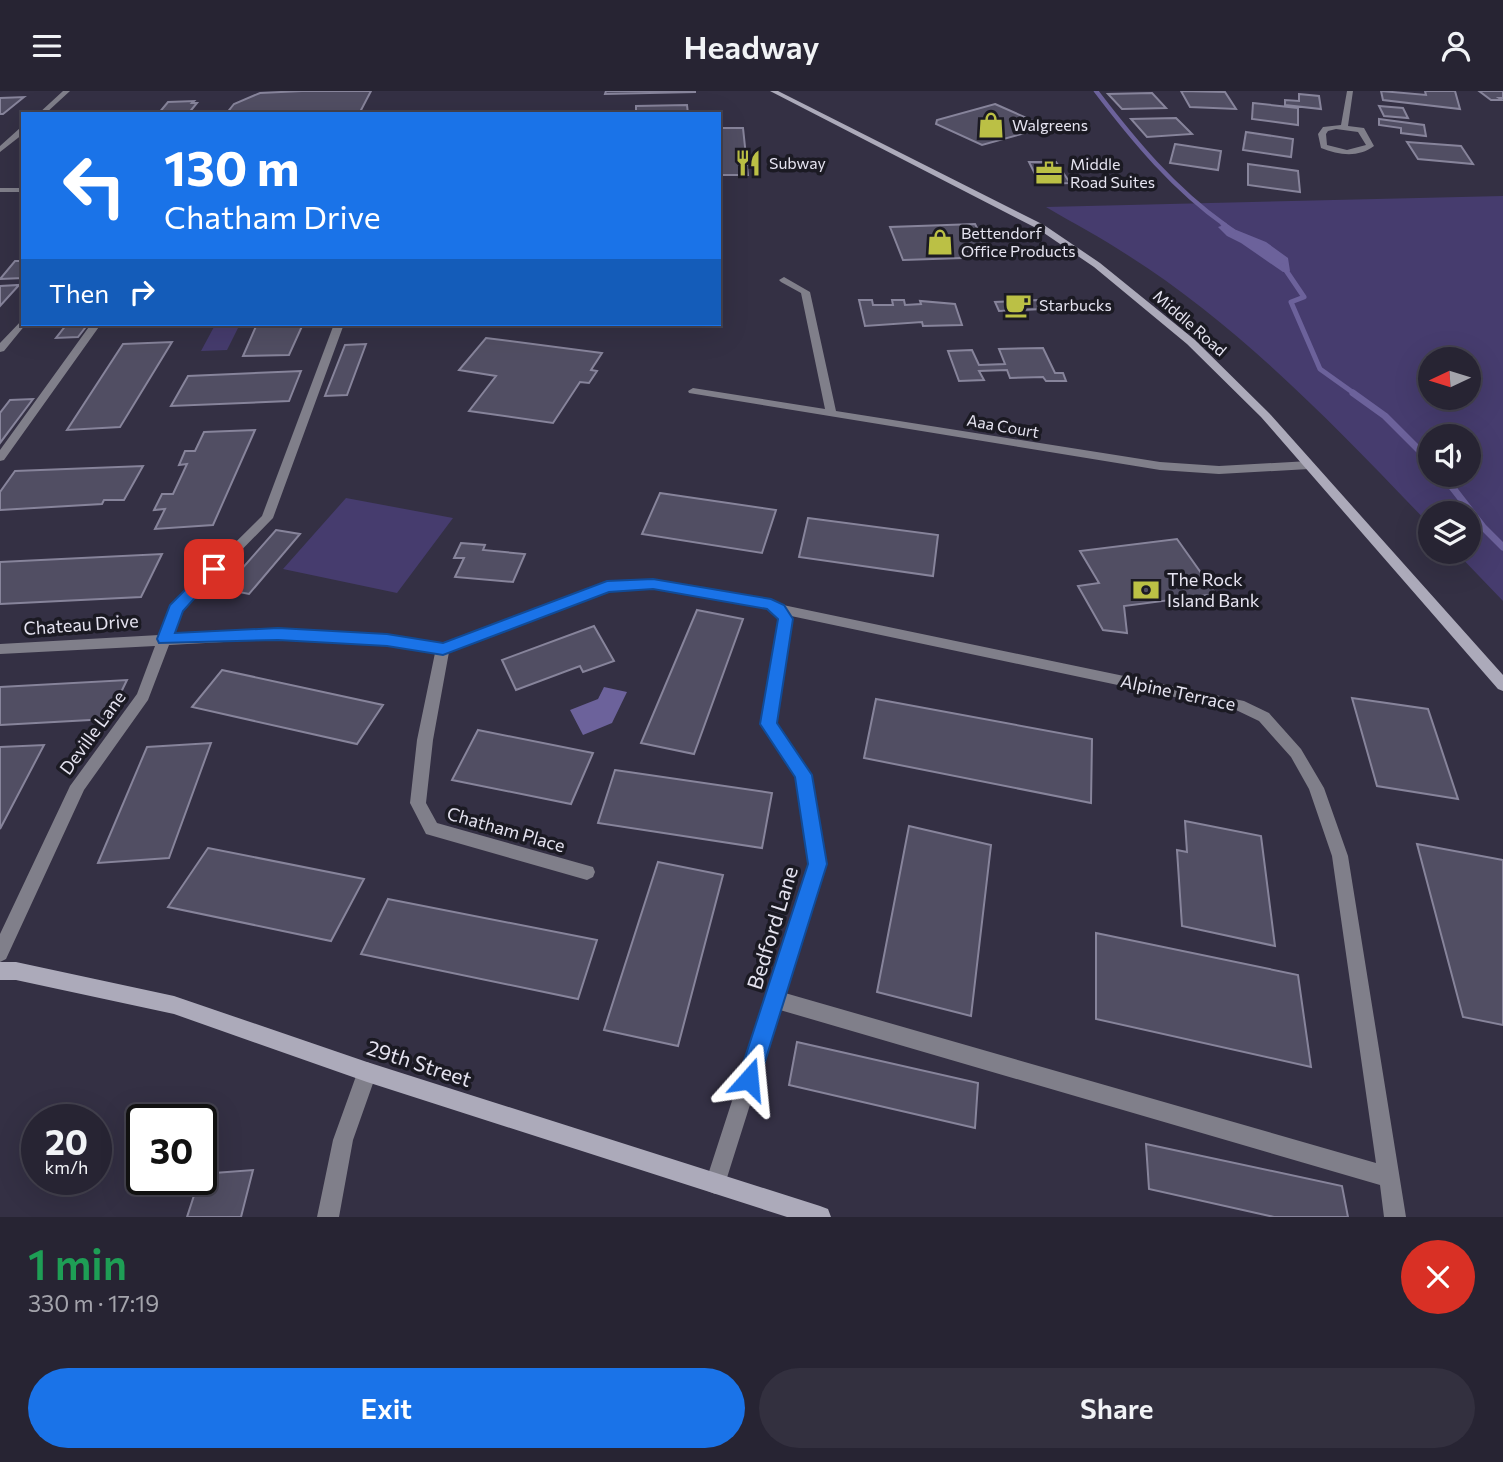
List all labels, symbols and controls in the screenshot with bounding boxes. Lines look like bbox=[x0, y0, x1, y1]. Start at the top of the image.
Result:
text: Headway bbox=[683, 26, 820, 66]
icon: menu bbox=[28, 27, 66, 65]
icon: person bbox=[1437, 27, 1475, 65]
shop icon: Walgreens bbox=[976, 110, 1006, 140]
place label: Walgreens bbox=[1012, 115, 1088, 134]
text: 130 m bbox=[164, 136, 299, 196]
icon: left bbox=[49, 140, 140, 231]
restaurant icon: Subway bbox=[733, 148, 763, 178]
place label: Subway bbox=[769, 153, 826, 172]
place label: Middle Road Suites bbox=[1070, 154, 1155, 191]
office icon: Middle Road Suites bbox=[1034, 158, 1064, 188]
text: Chatham Drive bbox=[164, 196, 381, 236]
place label: Bettendorf Office Products bbox=[961, 223, 1076, 260]
shop icon: Bettendorf Office Products bbox=[925, 227, 955, 257]
icon: right bbox=[123, 273, 161, 311]
text: Then bbox=[49, 277, 109, 308]
street label: Middle Road bbox=[1150, 286, 1231, 360]
cafe icon: Starbucks bbox=[1003, 290, 1033, 320]
place label: Starbucks bbox=[1039, 295, 1112, 314]
north arrow bbox=[1418, 347, 1480, 409]
map controls bbox=[1418, 347, 1481, 564]
street label: Aaa Court bbox=[965, 410, 1041, 441]
button: sound bbox=[1418, 424, 1481, 487]
button: layers bbox=[1418, 501, 1481, 564]
pin bbox=[184, 539, 244, 599]
icon: arrive bbox=[195, 550, 233, 588]
place label: The Rock Island Bank bbox=[1167, 568, 1260, 611]
bank icon: The Rock Island Bank bbox=[1131, 575, 1161, 605]
street label: Chateau Drive bbox=[23, 609, 139, 639]
street label: Alpine Terrace bbox=[1119, 669, 1238, 715]
street label: Deville Lane bbox=[54, 686, 130, 779]
street label: Chatham Place bbox=[445, 802, 568, 856]
street label: Bedford Lane bbox=[741, 863, 802, 992]
street label: 29th Street bbox=[364, 1034, 475, 1091]
position arrow bbox=[712, 1042, 786, 1116]
speed limit sign: 30 bbox=[126, 1104, 217, 1195]
text: 20 bbox=[45, 1119, 88, 1162]
text: km/h bbox=[45, 1156, 88, 1178]
text: 1 min bbox=[28, 1237, 127, 1289]
button: close bbox=[1401, 1240, 1475, 1314]
text: 330 m · 17:19 bbox=[28, 1289, 159, 1317]
button: Exit bbox=[28, 1368, 745, 1448]
button: Share bbox=[759, 1368, 1475, 1448]

